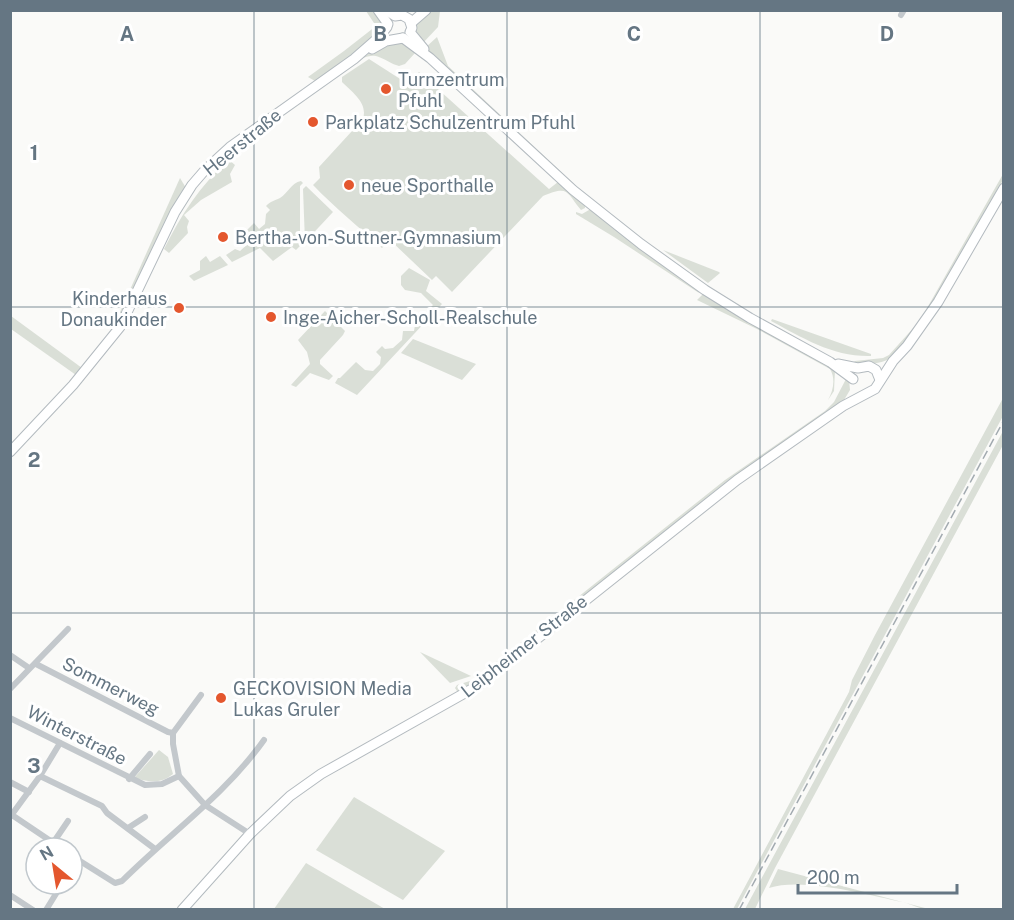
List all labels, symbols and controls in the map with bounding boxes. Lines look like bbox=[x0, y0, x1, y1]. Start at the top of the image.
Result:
text: A bbox=[120, 22, 134, 46]
text: B bbox=[373, 22, 387, 46]
text: C bbox=[627, 22, 641, 46]
text: D bbox=[880, 22, 894, 46]
place label: Turnzentrum Pfuhl bbox=[398, 69, 505, 111]
marker: Turnzentrum Pfuhl bbox=[379, 82, 393, 96]
street label: Heerstraße bbox=[199, 104, 285, 180]
place label: Parkplatz Schulzentrum Pfuhl bbox=[325, 112, 576, 133]
marker: Parkplatz Schulzentrum Pfuhl bbox=[306, 115, 320, 129]
text: 1 bbox=[30, 141, 38, 165]
place label: neue Sporthalle bbox=[361, 175, 494, 196]
marker: neue Sporthalle bbox=[342, 178, 356, 192]
place label: Bertha-von-Suttner-Gymnasium bbox=[235, 227, 501, 248]
marker: Bertha-von-Suttner-Gymnasium bbox=[216, 230, 230, 244]
place label: Kinderhaus Donaukinder bbox=[60, 288, 167, 330]
marker: Kinderhaus Donaukinder bbox=[172, 301, 186, 315]
place label: Inge-Aicher-Scholl-Realschule bbox=[283, 307, 538, 328]
marker: Inge-Aicher-Scholl-Realschule bbox=[264, 310, 278, 324]
text: 2 bbox=[28, 448, 40, 472]
street label: Leipheimer Straße bbox=[457, 590, 591, 702]
street label: Sommerweg bbox=[59, 653, 163, 719]
place label: GECKOVISION Media Lukas Gruler bbox=[233, 678, 412, 720]
marker: GECKOVISION Media Lukas Gruler bbox=[214, 691, 228, 705]
street label: Winterstraße bbox=[24, 701, 130, 769]
text: 3 bbox=[27, 754, 41, 778]
north arrow bbox=[24, 836, 84, 896]
text: N bbox=[37, 842, 57, 865]
scale bar bbox=[798, 857, 957, 895]
text: 200 m bbox=[807, 867, 860, 888]

